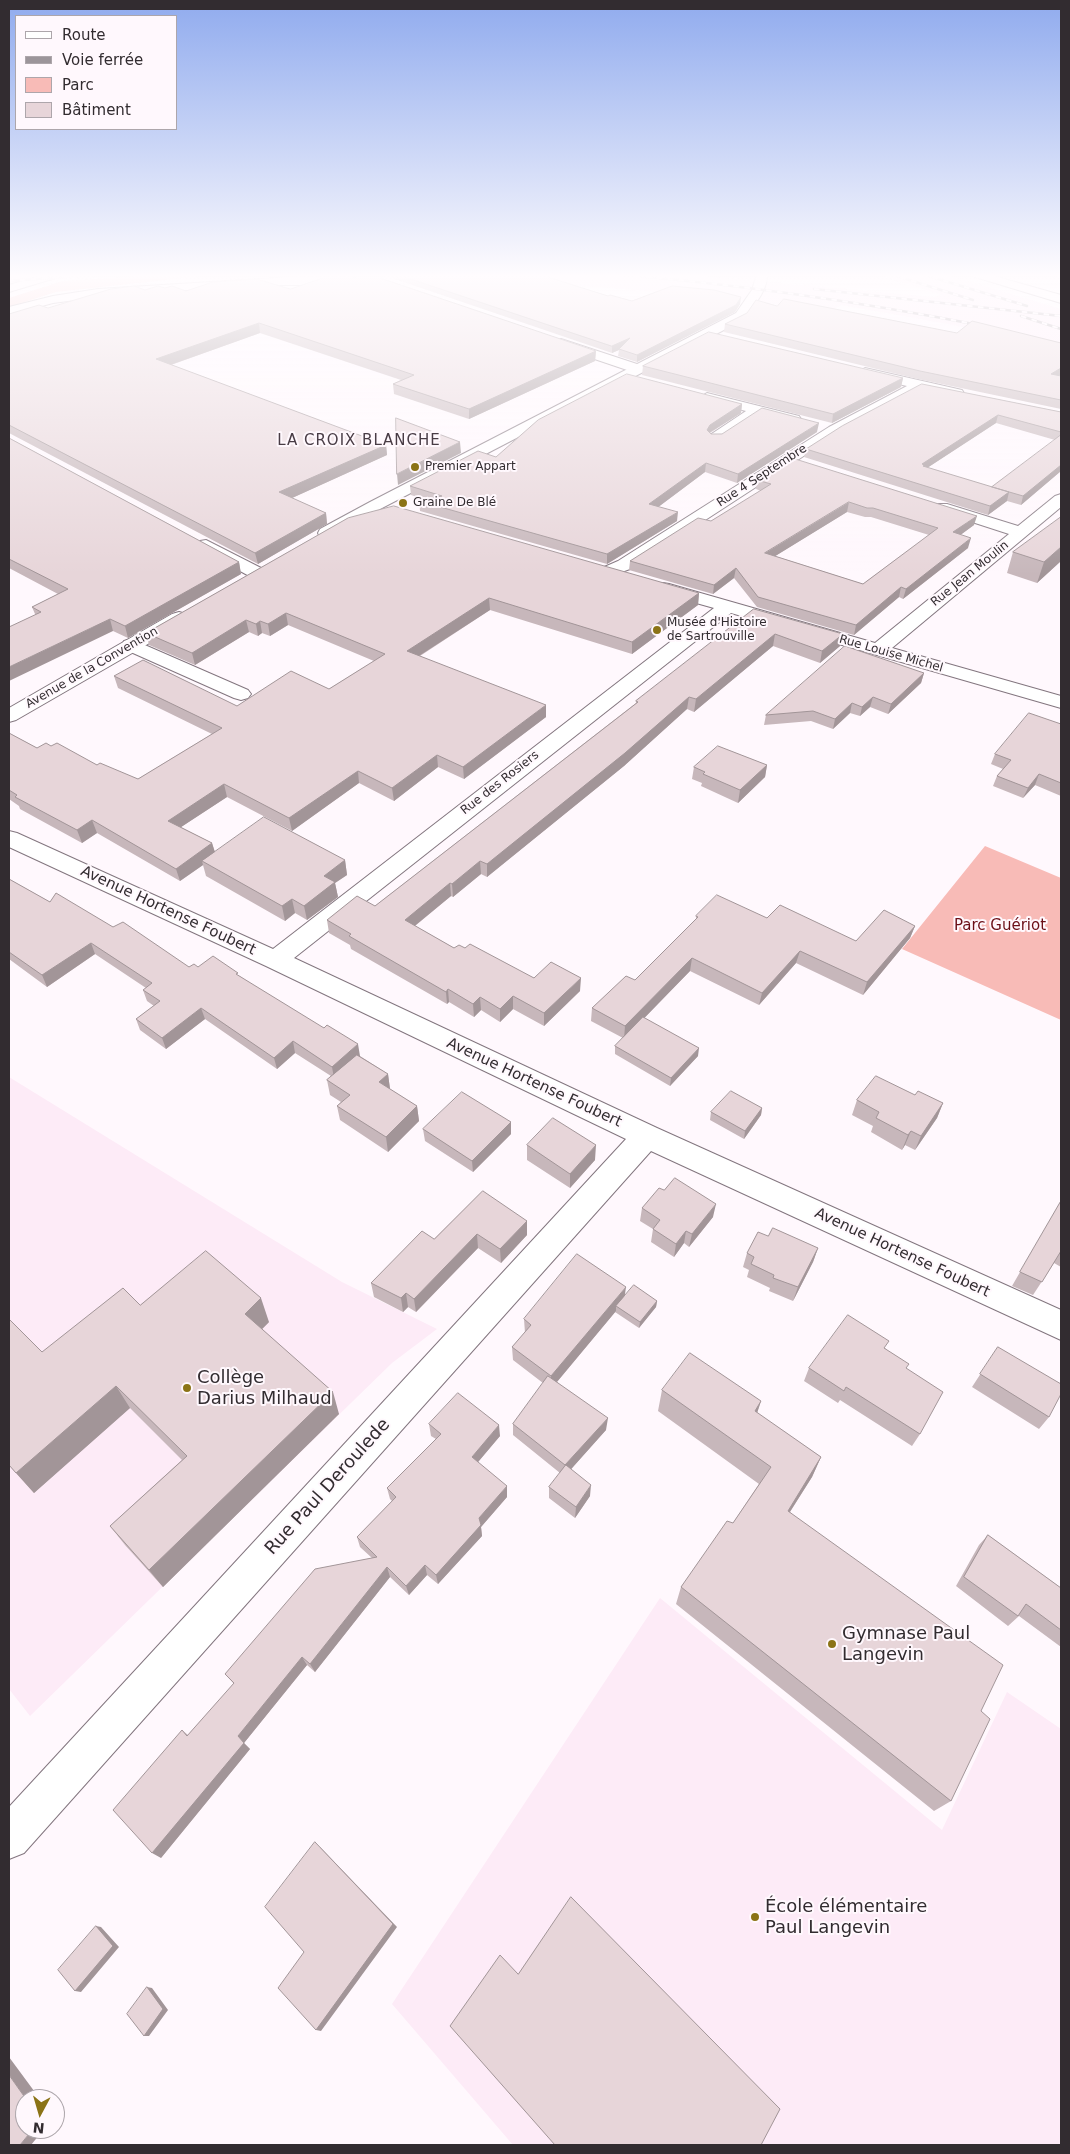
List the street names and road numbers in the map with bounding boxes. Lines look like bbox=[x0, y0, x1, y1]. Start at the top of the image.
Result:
street label: Rue 4 Septembre bbox=[714, 442, 810, 510]
street label: Rue Jean Moulin bbox=[928, 538, 1012, 610]
street label: Avenue de la Convention bbox=[23, 624, 161, 712]
street label: Rue Louise Michel bbox=[837, 632, 945, 676]
street label: Rue des Rosiers bbox=[458, 748, 542, 818]
street label: Avenue Hortense Foubert bbox=[78, 862, 258, 960]
street label: Avenue Hortense Foubert bbox=[444, 1034, 624, 1132]
street label: Avenue Hortense Foubert bbox=[812, 1204, 992, 1302]
street label: Rue Paul Deroulede bbox=[261, 1414, 395, 1560]

